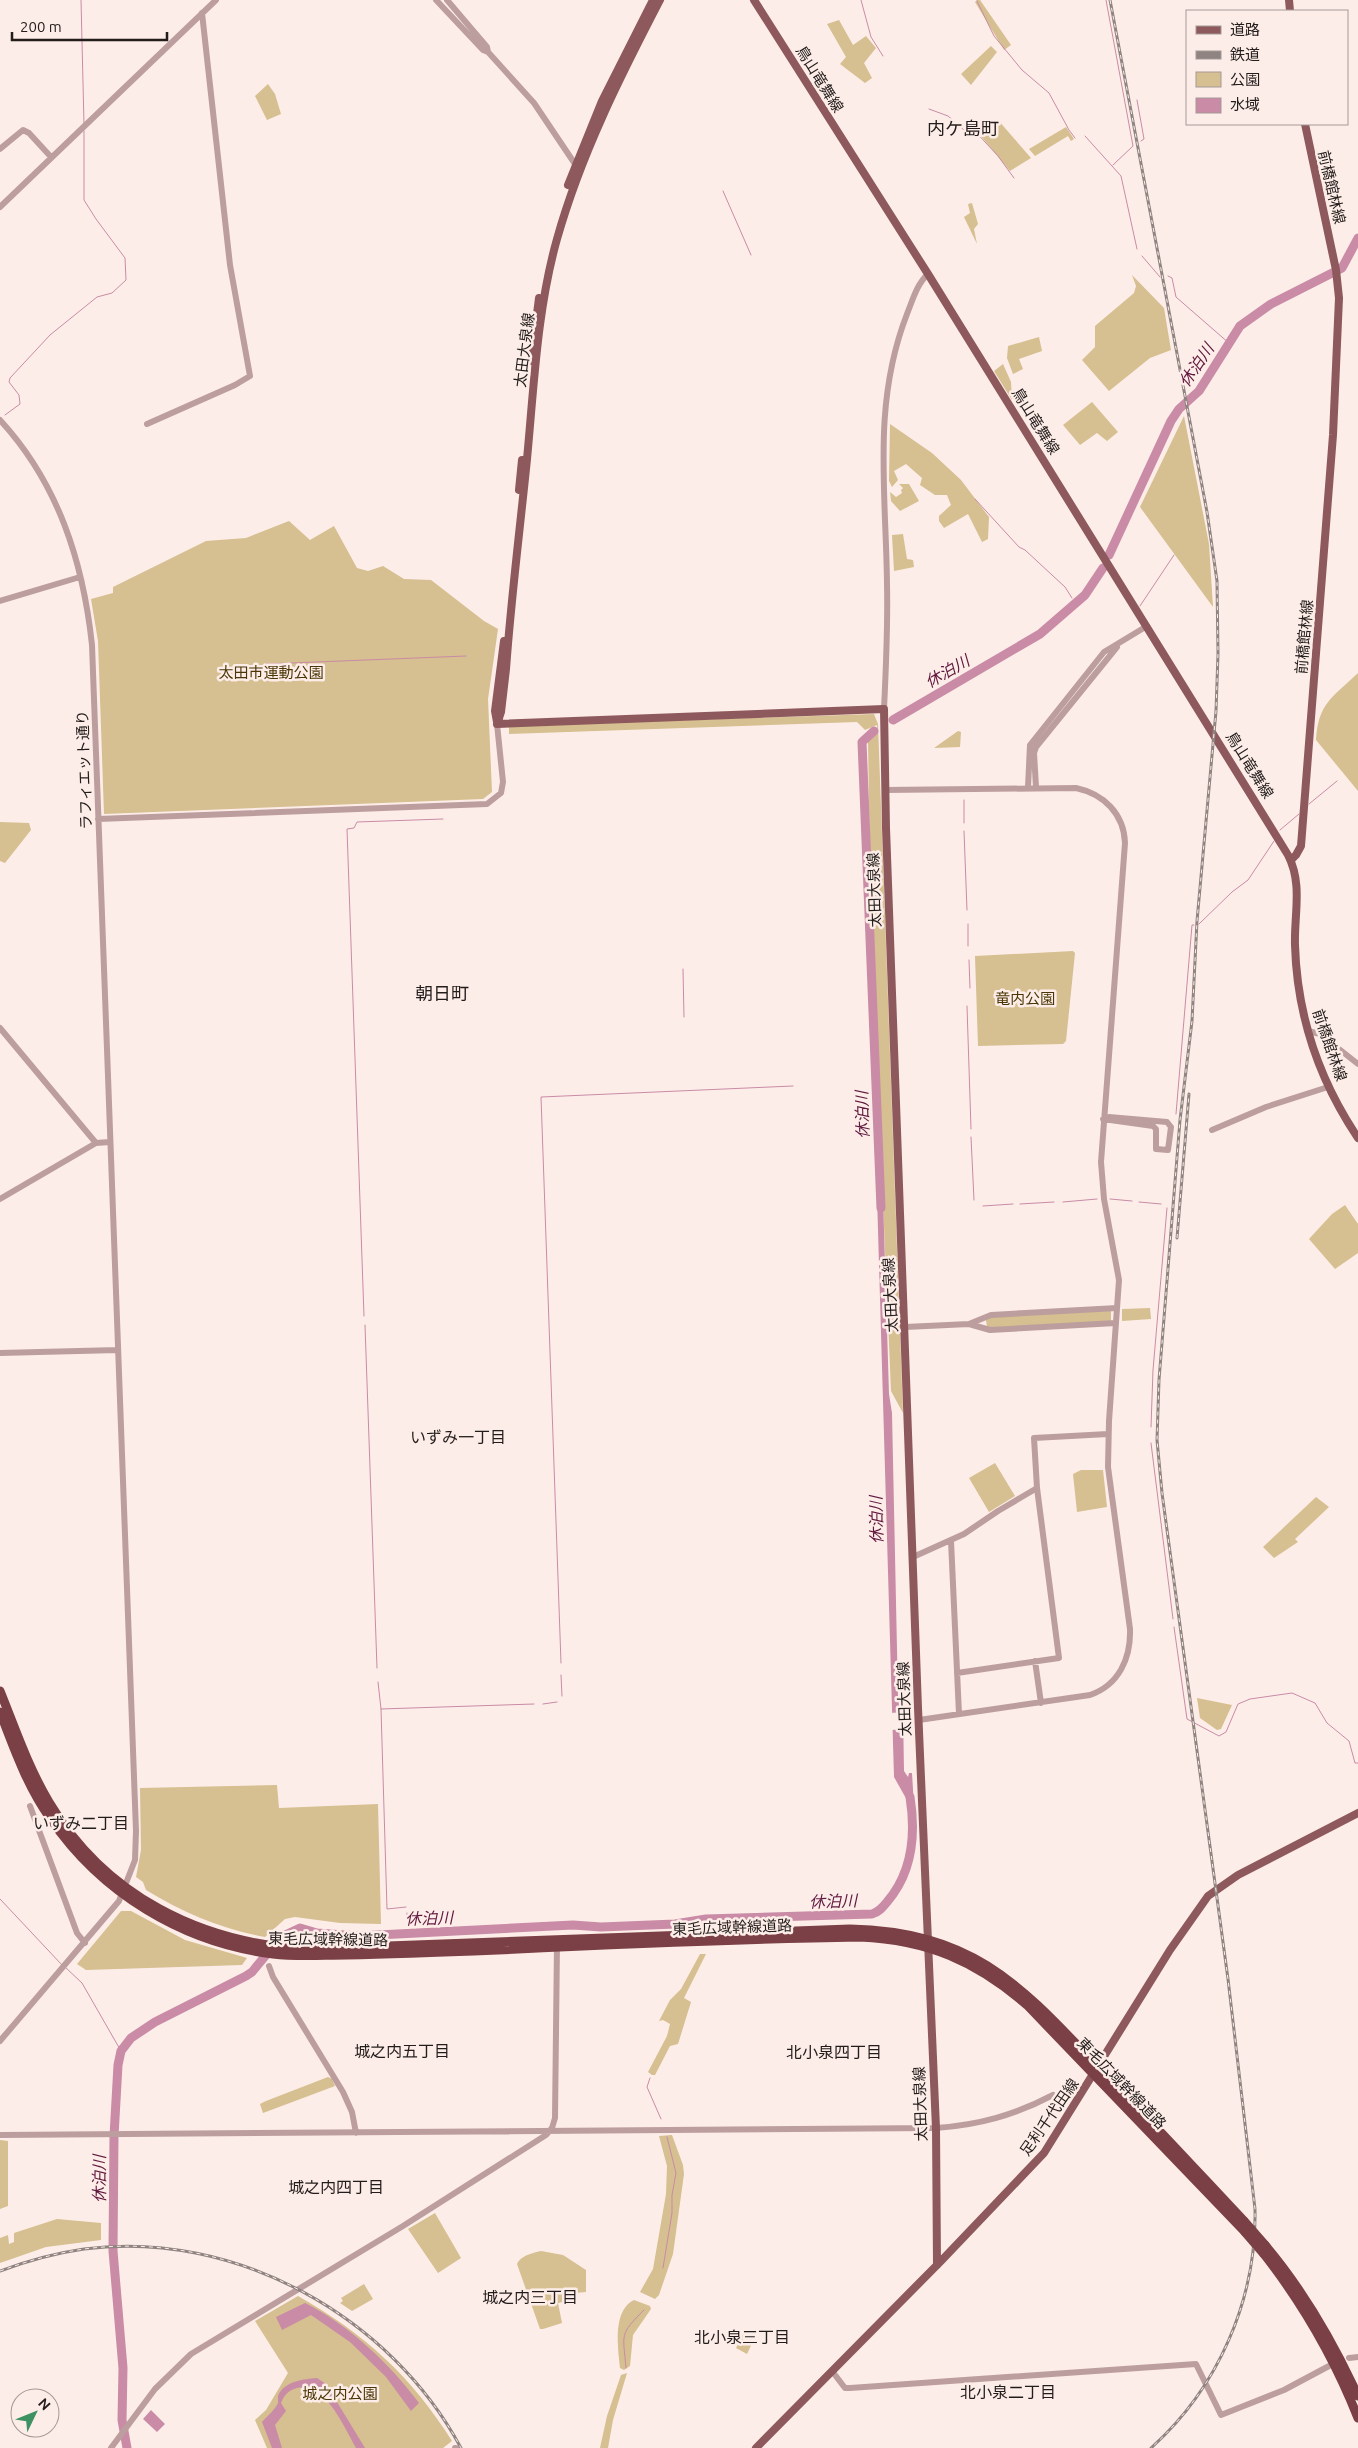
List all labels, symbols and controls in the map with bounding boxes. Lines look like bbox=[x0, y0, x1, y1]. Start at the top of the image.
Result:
scale bar bbox=[12, 10, 168, 42]
legend bbox=[1186, 10, 1348, 125]
text: 200 m bbox=[20, 18, 62, 35]
text: 道路 bbox=[1230, 21, 1260, 38]
street label: 鳥山竜舞線 bbox=[793, 43, 847, 115]
text: 鉄道 bbox=[1230, 46, 1260, 63]
text: 公園 bbox=[1230, 71, 1260, 88]
text: 水域 bbox=[1230, 96, 1260, 113]
district label: 内ケ島町 bbox=[927, 118, 999, 138]
street label: 前橋館林線 bbox=[1315, 149, 1349, 225]
street label: 太田大泉線 bbox=[511, 312, 537, 388]
water label: 休泊川 bbox=[1175, 338, 1218, 390]
street label: 鳥山竜舞線 bbox=[1009, 385, 1063, 457]
street label: 前橋館林線 bbox=[1292, 599, 1316, 675]
water label: 休泊川 bbox=[922, 650, 974, 691]
park label: 太田市運動公園 bbox=[218, 664, 324, 681]
street label: ラフィエット通り bbox=[73, 710, 95, 830]
street label: 鳥山竜舞線 bbox=[1223, 729, 1277, 801]
street label: 太田大泉線 bbox=[864, 852, 884, 928]
district label: 朝日町 bbox=[415, 983, 469, 1003]
park label: 竜内公園 bbox=[995, 990, 1055, 1007]
street label: 前橋館林線 bbox=[1310, 1007, 1350, 1083]
water label: 休泊川 bbox=[852, 1089, 872, 1139]
street label: 太田大泉線 bbox=[880, 1257, 900, 1333]
district label: いずみ一丁目 bbox=[410, 1428, 506, 1446]
water label: 休泊川 bbox=[867, 1494, 885, 1544]
street label: 太田大泉線 bbox=[894, 1661, 914, 1737]
district label: いずみ二丁目 bbox=[33, 1814, 129, 1832]
water label: 休泊川 bbox=[809, 1891, 859, 1911]
water label: 休泊川 bbox=[405, 1908, 455, 1928]
street label: 東毛広域幹線道路 bbox=[672, 1916, 792, 1938]
street label: 東毛広域幹線道路 bbox=[268, 1929, 388, 1949]
street label: 東毛広域幹線道路 bbox=[1074, 2034, 1170, 2132]
district label: 城之内五丁目 bbox=[354, 2042, 450, 2060]
district label: 北小泉四丁目 bbox=[786, 2043, 882, 2061]
street label: 太田大泉線 bbox=[910, 2066, 930, 2142]
street label: 足利千代田線 bbox=[1016, 2075, 1082, 2159]
water label: 休泊川 bbox=[90, 2153, 108, 2203]
district label: 城之内四丁目 bbox=[288, 2178, 384, 2196]
district label: 城之内三丁目 bbox=[482, 2288, 578, 2306]
district label: 北小泉三丁目 bbox=[694, 2328, 790, 2346]
district label: 北小泉二丁目 bbox=[960, 2383, 1056, 2401]
park label: 城之内公園 bbox=[302, 2385, 378, 2402]
north arrow bbox=[10, 2388, 60, 2438]
text: N bbox=[35, 2395, 54, 2413]

